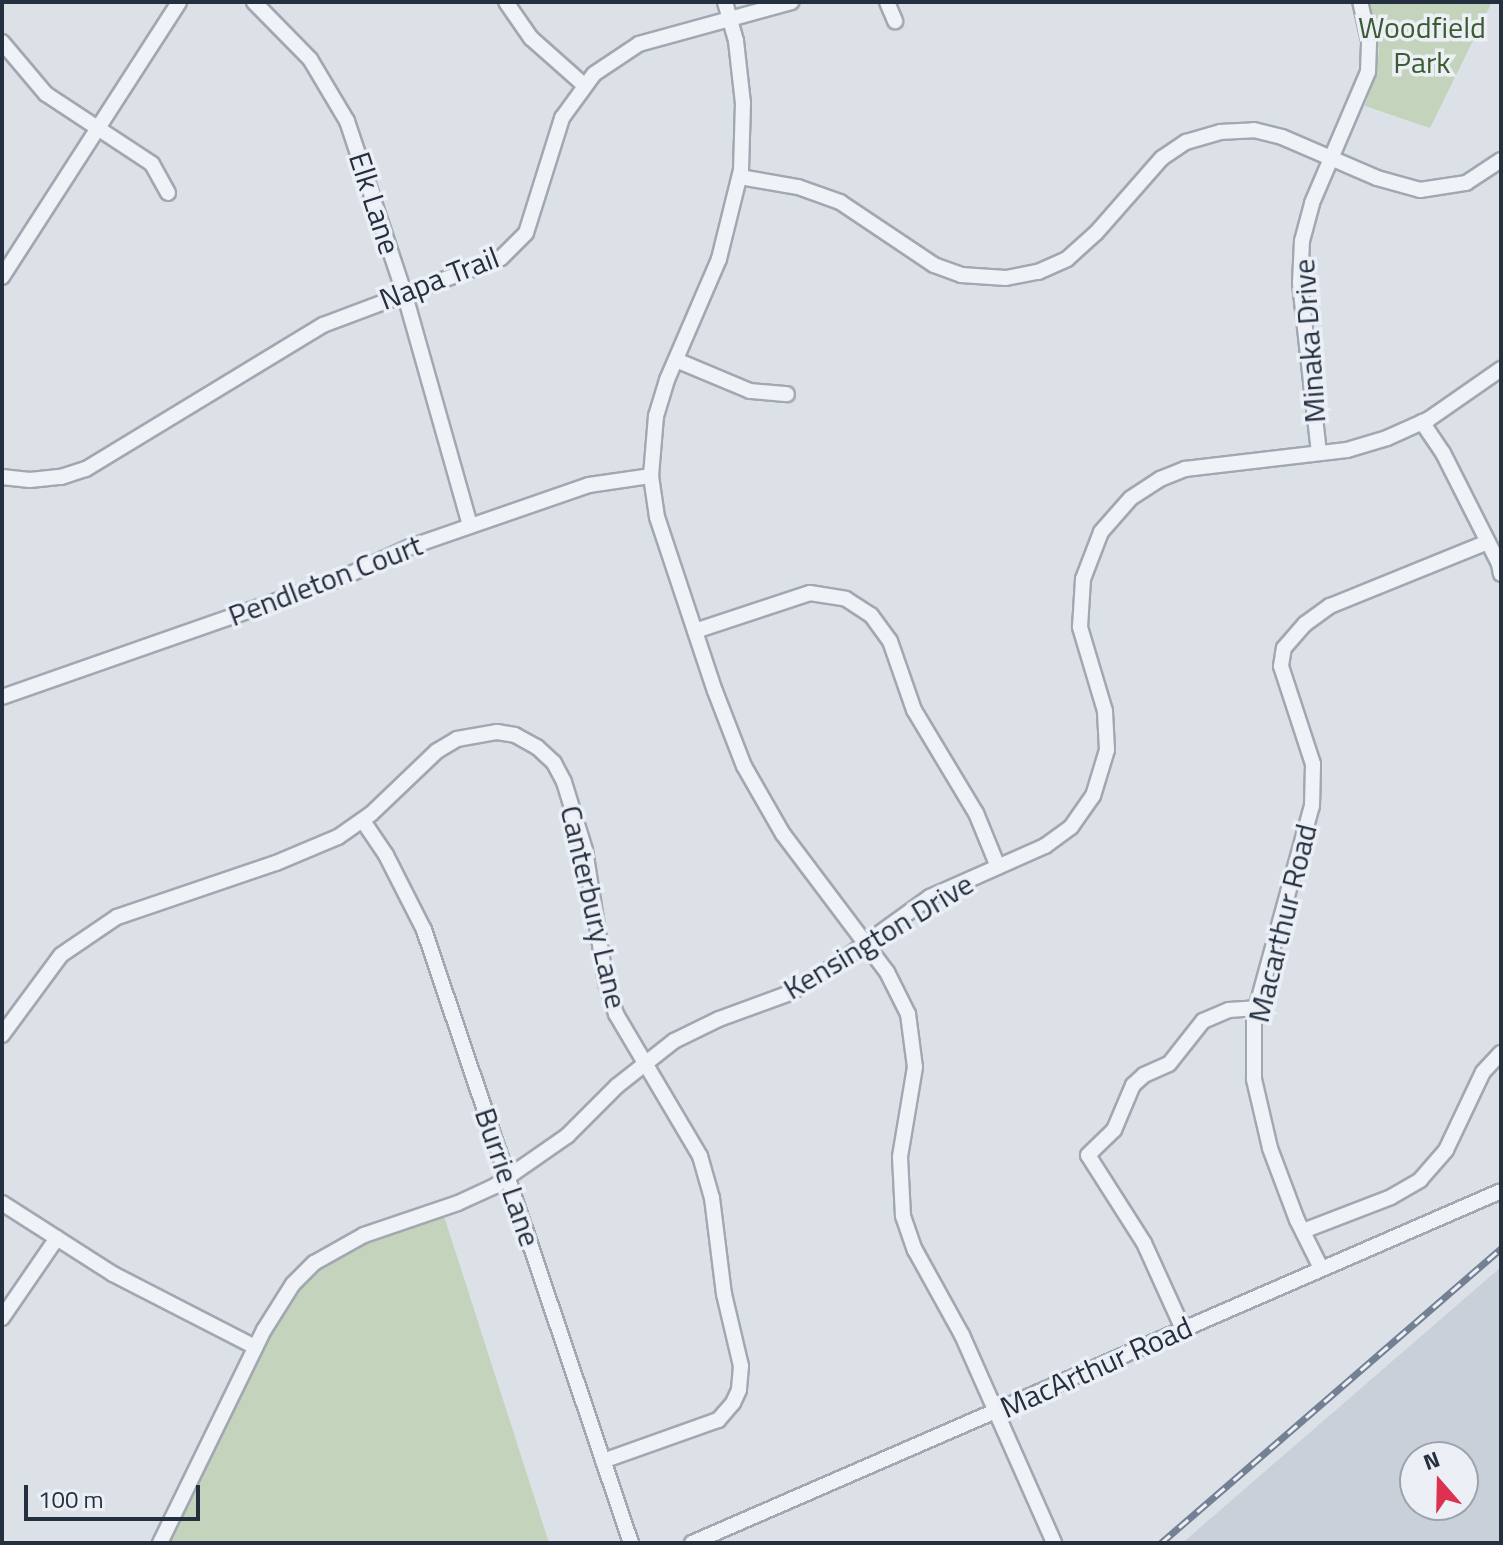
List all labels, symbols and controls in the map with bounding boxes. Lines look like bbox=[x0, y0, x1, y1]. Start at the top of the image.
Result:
park label: Woodfield Park bbox=[1358, 9, 1486, 80]
street label: Elk Lane bbox=[342, 147, 408, 259]
street label: Napa Trail bbox=[374, 239, 504, 317]
street label: Minaka Drive bbox=[1285, 258, 1333, 424]
street label: Pendleton Court bbox=[223, 527, 427, 633]
street label: Canterbury Lane bbox=[553, 802, 635, 1012]
street label: Macarthur Road bbox=[1240, 820, 1324, 1026]
street label: Kensington Drive bbox=[777, 865, 979, 1007]
street label: Burrie Lane bbox=[468, 1103, 548, 1251]
street label: MacArthur Road bbox=[995, 1309, 1197, 1425]
north arrow bbox=[1399, 1441, 1479, 1521]
text: N bbox=[1418, 1442, 1444, 1479]
scale bar bbox=[28, 1469, 204, 1519]
text: 100 m bbox=[38, 1481, 104, 1517]

